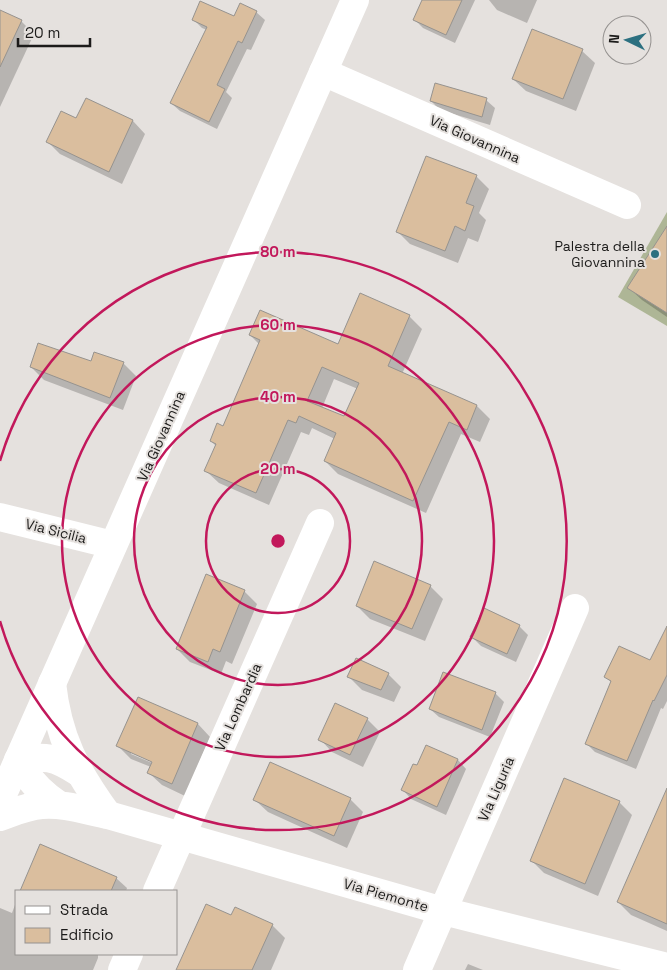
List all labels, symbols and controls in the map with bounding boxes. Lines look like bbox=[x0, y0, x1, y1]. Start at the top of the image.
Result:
scale bar bbox=[18, 15, 90, 47]
north arrow bbox=[602, 15, 652, 65]
text: 20 m bbox=[25, 23, 60, 42]
text: N bbox=[605, 33, 623, 44]
street label: Via Giovannina bbox=[427, 111, 523, 167]
place label: Palestra della Giovannina bbox=[554, 237, 645, 271]
text: 80 m bbox=[260, 242, 296, 261]
marker: Palestra della Giovannina bbox=[649, 248, 661, 260]
text: 60 m bbox=[260, 315, 296, 334]
text: 40 m bbox=[260, 387, 296, 406]
street label: Via Giovannina bbox=[133, 388, 189, 484]
text: 20 m bbox=[260, 459, 296, 478]
street label: Via Sicilia bbox=[24, 515, 88, 547]
centre of rings bbox=[269, 532, 287, 550]
street label: Via Lombardia bbox=[211, 660, 265, 754]
street label: Via Liguria bbox=[474, 754, 518, 824]
street label: Via Piemonte bbox=[341, 874, 431, 916]
legend bbox=[15, 890, 178, 955]
text: Strada bbox=[60, 900, 109, 919]
text: Edificio bbox=[60, 925, 114, 944]

